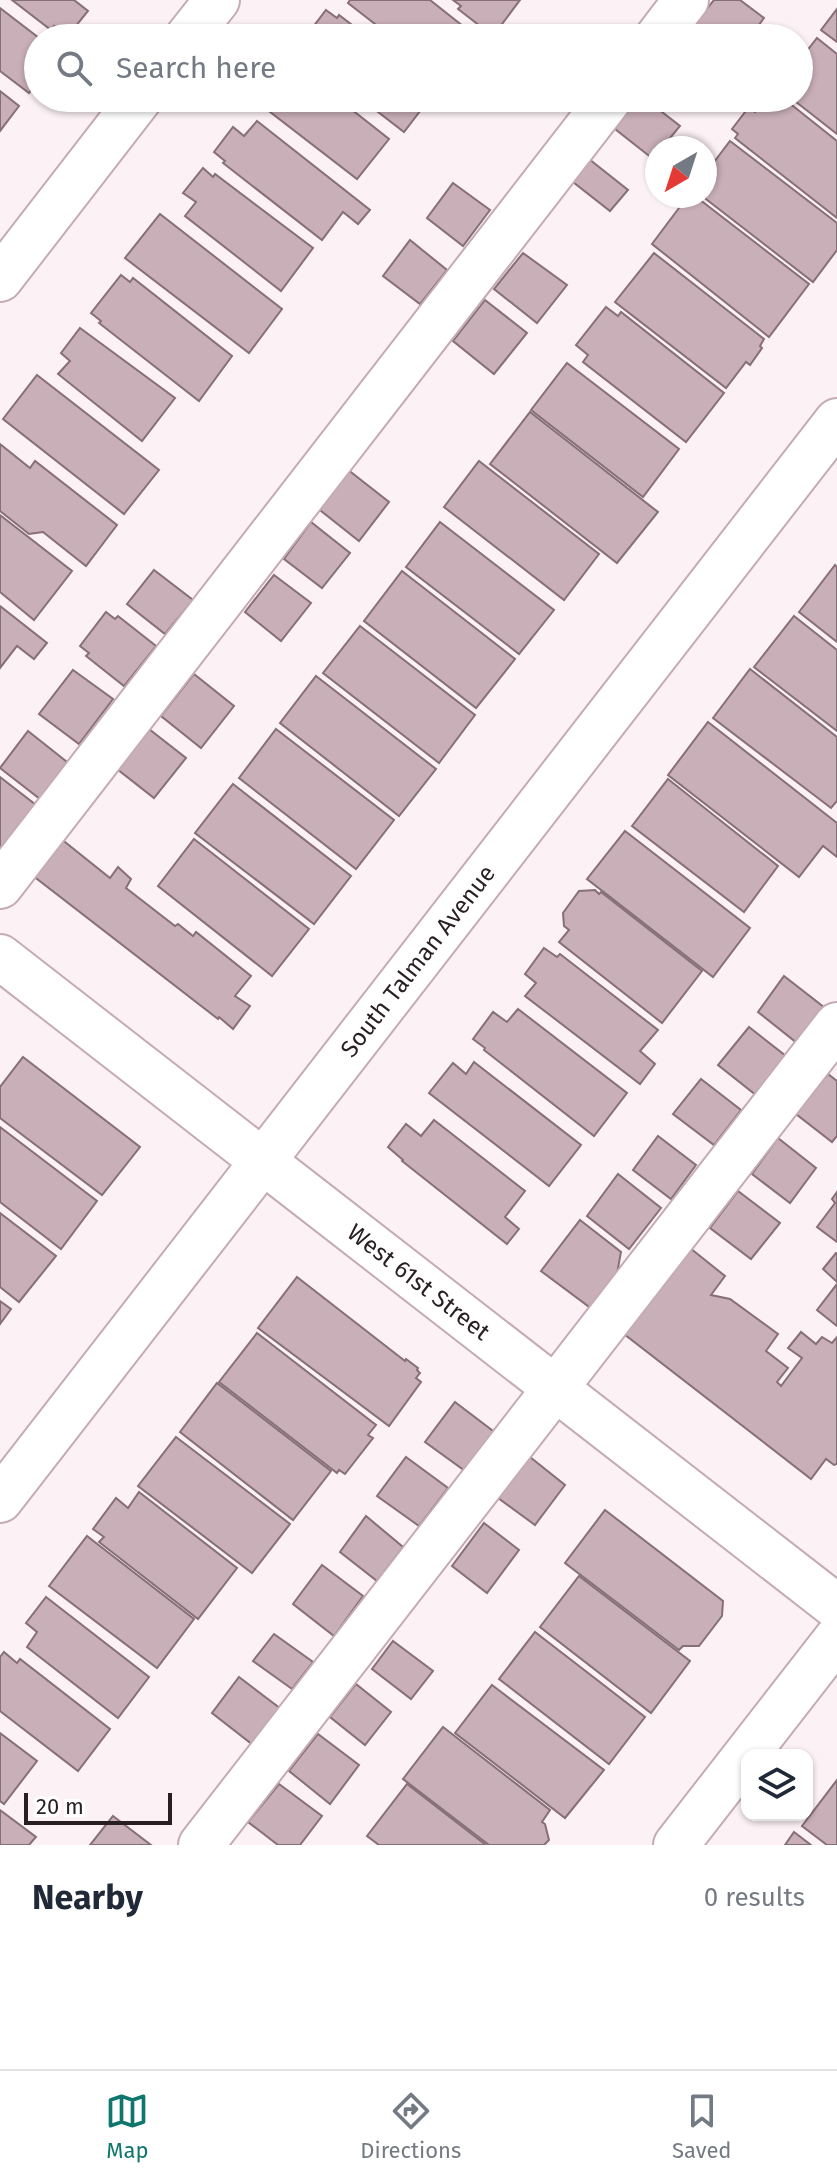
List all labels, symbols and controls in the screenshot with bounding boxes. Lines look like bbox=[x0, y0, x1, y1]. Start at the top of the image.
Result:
search box bbox=[24, 24, 813, 112]
icon: search bbox=[52, 46, 96, 90]
text: Search here bbox=[116, 50, 276, 86]
north arrow bbox=[645, 136, 717, 208]
street label: South Talman Avenue bbox=[335, 860, 501, 1063]
street label: West 61st Street bbox=[342, 1218, 496, 1346]
map controls bbox=[741, 1749, 813, 1821]
button: layers bbox=[741, 1749, 813, 1821]
scale bar bbox=[24, 1789, 172, 1825]
text: 20 m bbox=[36, 1793, 84, 1820]
text: Nearby bbox=[32, 1877, 143, 1918]
text: 0 results bbox=[704, 1882, 805, 1913]
tab: Map bbox=[105, 2089, 149, 2164]
tab: Directions bbox=[360, 2089, 461, 2164]
tab: Saved bbox=[672, 2089, 732, 2164]

